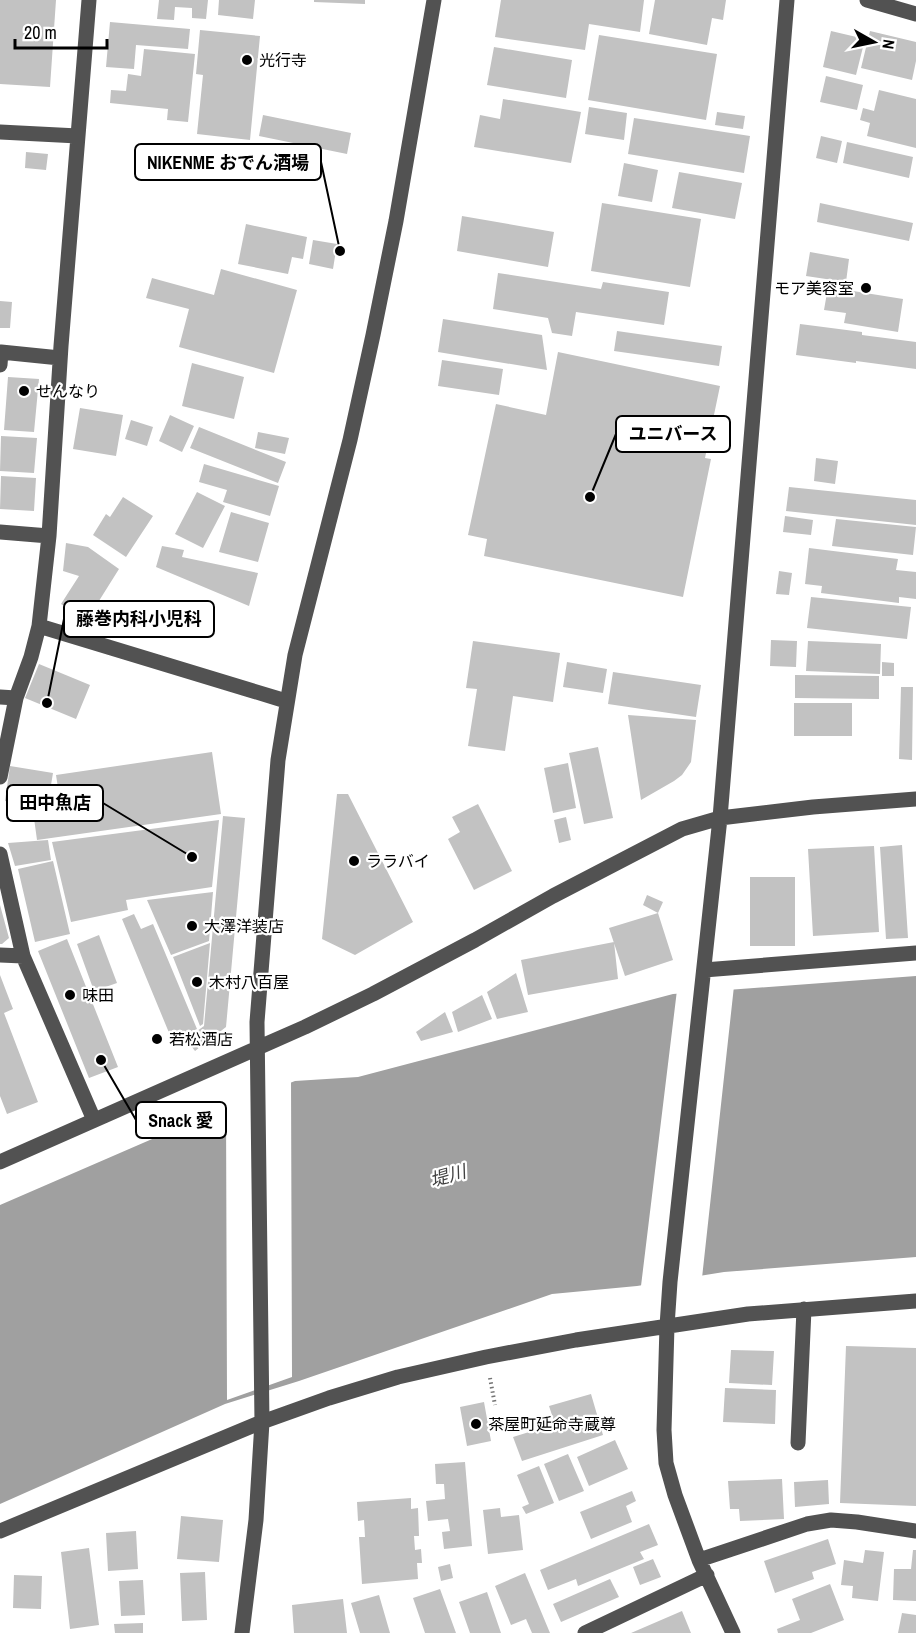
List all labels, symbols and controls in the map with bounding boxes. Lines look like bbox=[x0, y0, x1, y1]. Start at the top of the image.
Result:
scale bar bbox=[15, 12, 106, 50]
north arrow bbox=[844, 12, 904, 72]
text: 20 m bbox=[24, 20, 57, 45]
text: N bbox=[877, 38, 900, 51]
place label: 光行寺 bbox=[259, 49, 307, 71]
marker: 光行寺 bbox=[240, 53, 254, 67]
callout: NIKENME おでん酒場 bbox=[135, 144, 321, 180]
text: NIKENME おでん酒場 bbox=[147, 150, 309, 175]
place label: モア美容室 bbox=[774, 277, 854, 299]
marker: モア美容室 bbox=[859, 281, 873, 295]
place label: せんなり bbox=[36, 380, 100, 402]
marker: せんなり bbox=[17, 384, 31, 398]
callout: ユニバース bbox=[616, 416, 730, 452]
text: ユニバース bbox=[628, 421, 718, 446]
callout: 藤巻内科小児科 bbox=[64, 601, 214, 637]
text: 藤巻内科小児科 bbox=[76, 606, 202, 631]
callout: 田中魚店 bbox=[7, 785, 103, 821]
text: 田中魚店 bbox=[19, 790, 91, 815]
place label: ララバイ bbox=[366, 850, 430, 872]
marker: ララバイ bbox=[347, 854, 361, 868]
place label: 大澤洋装店 bbox=[204, 915, 284, 937]
marker: 大澤洋装店 bbox=[185, 919, 199, 933]
place label: 木村八百屋 bbox=[209, 971, 289, 993]
marker: 木村八百屋 bbox=[190, 975, 204, 989]
place label: 味田 bbox=[82, 984, 114, 1006]
marker: 味田 bbox=[63, 988, 77, 1002]
place label: 若松酒店 bbox=[169, 1028, 233, 1050]
marker: 若松酒店 bbox=[150, 1032, 164, 1046]
callout: Snack 愛 bbox=[136, 1102, 226, 1138]
text: Snack 愛 bbox=[148, 1108, 214, 1133]
water label: 堤川 bbox=[427, 1158, 471, 1192]
place label: 茶屋町延命寺蔵尊 bbox=[488, 1413, 616, 1435]
marker: 茶屋町延命寺蔵尊 bbox=[469, 1417, 483, 1431]

